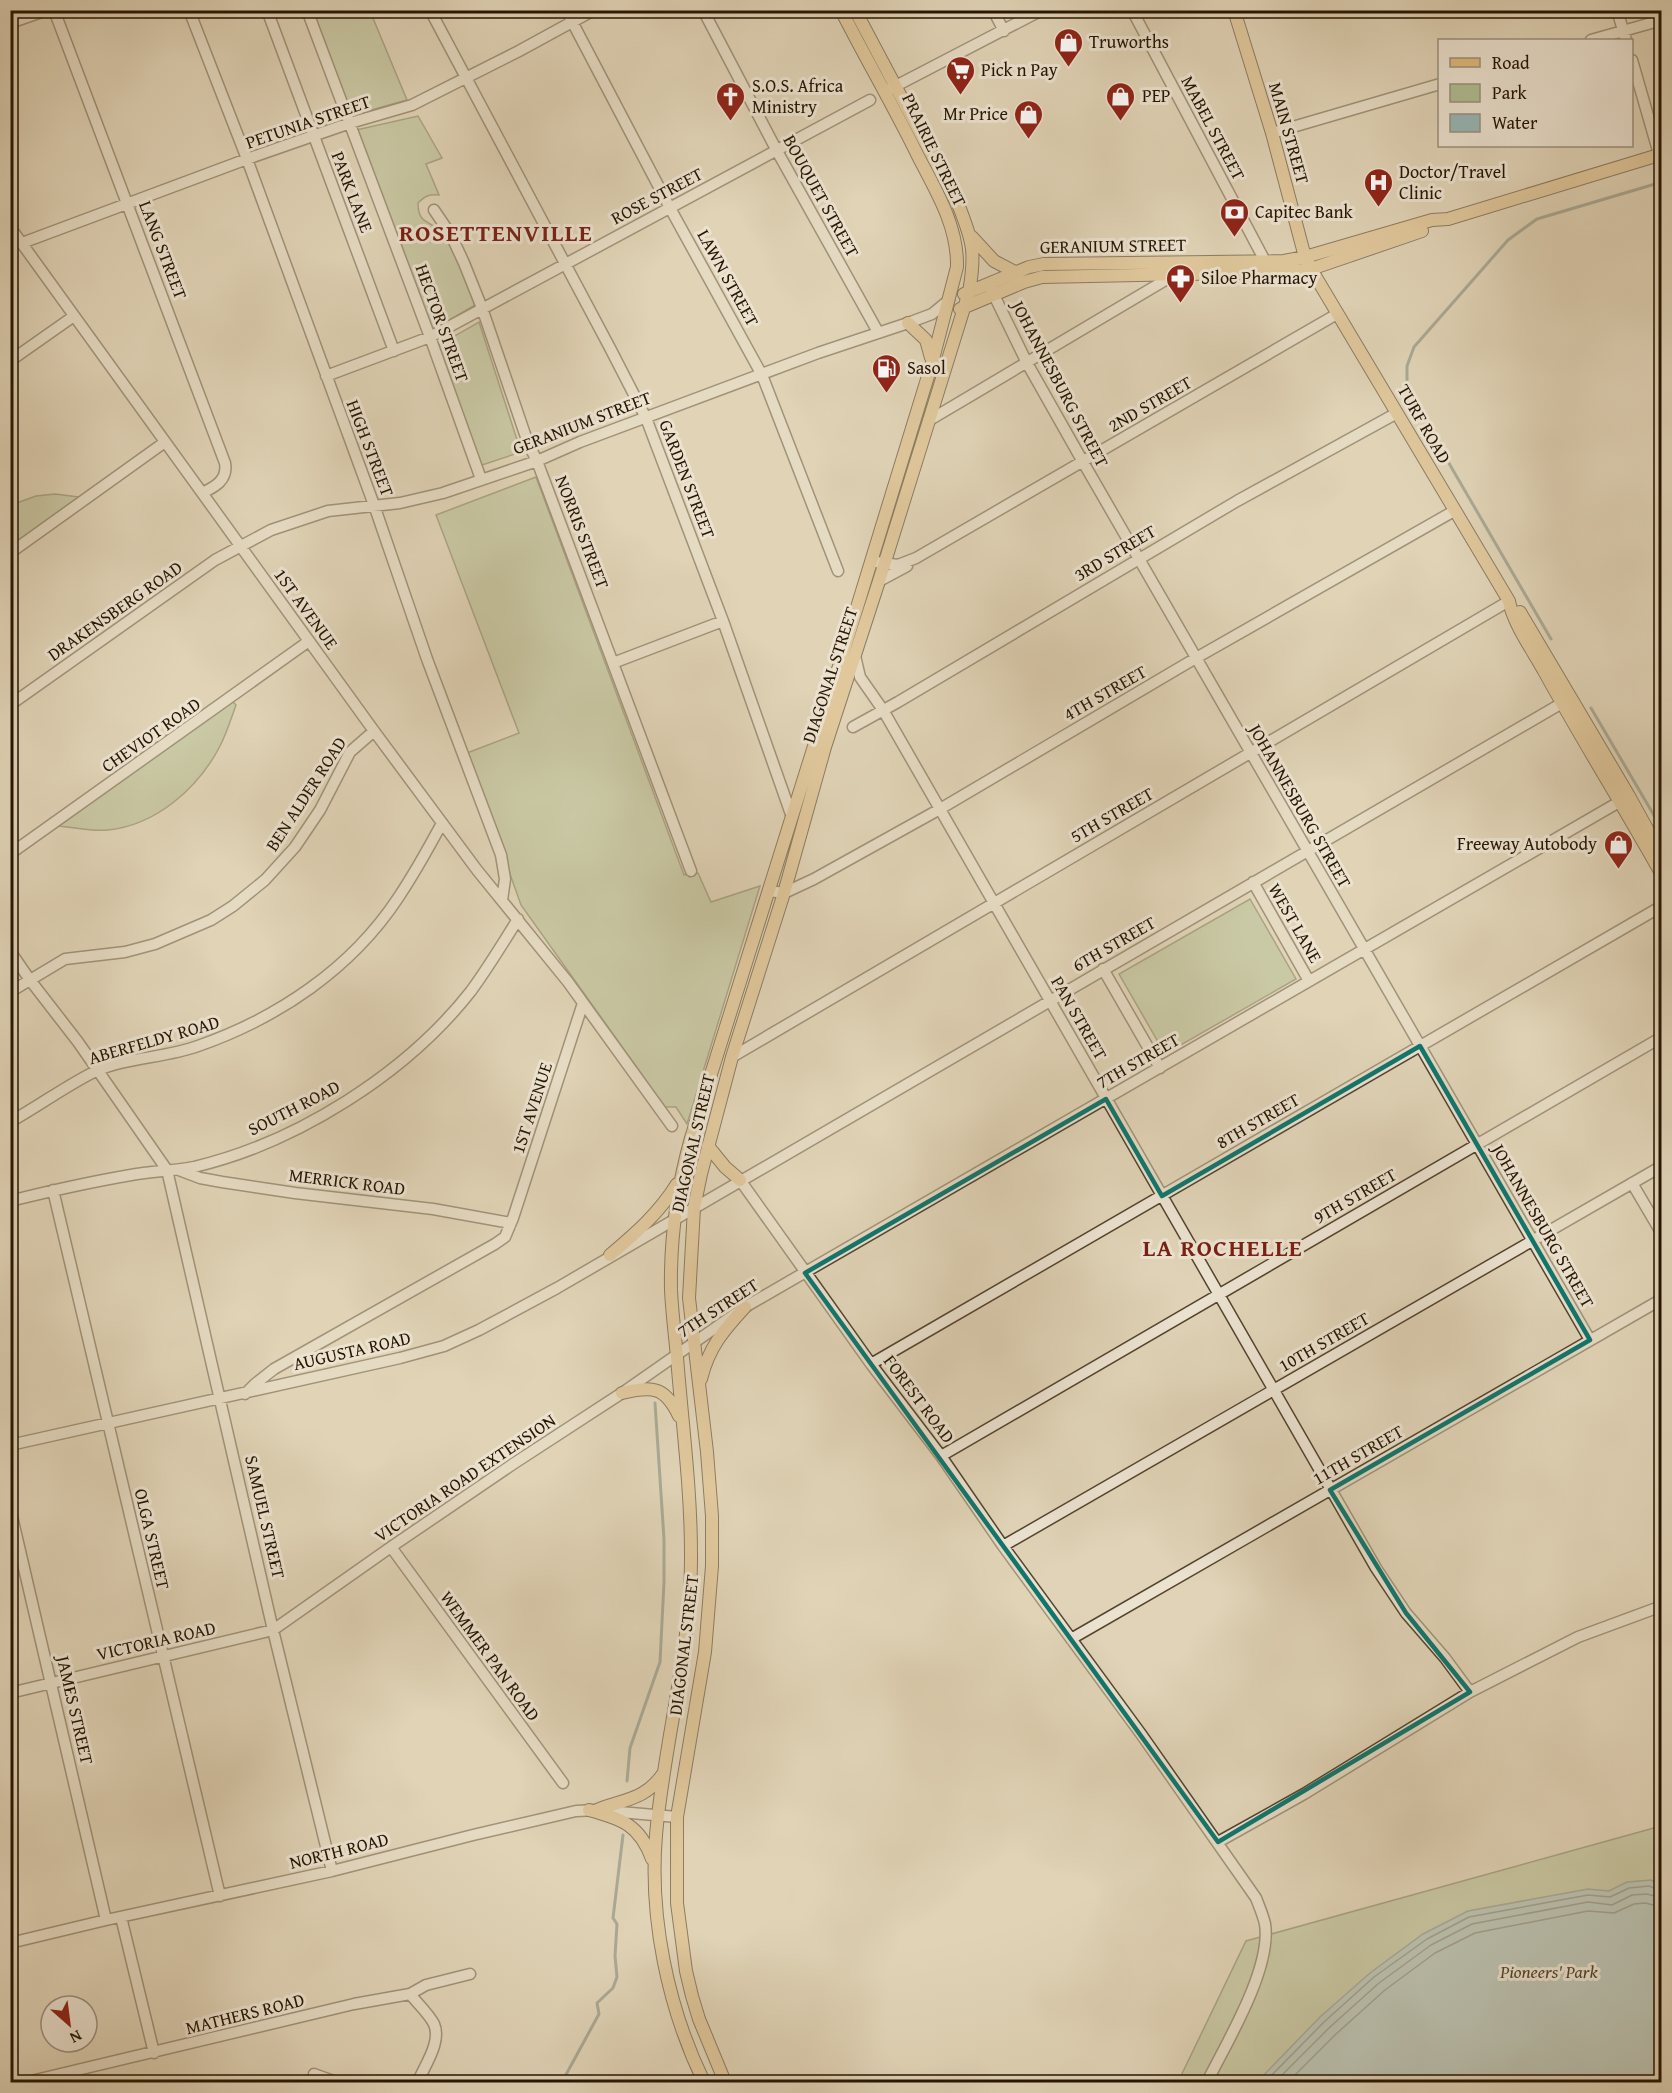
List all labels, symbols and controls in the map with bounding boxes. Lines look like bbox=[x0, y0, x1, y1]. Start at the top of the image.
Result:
shop icon: Truworths bbox=[1052, 26, 1084, 68]
place label: Truworths bbox=[1089, 28, 1169, 55]
legend bbox=[1438, 39, 1633, 147]
text: Road bbox=[1492, 49, 1530, 76]
supermarket icon: Pick n Pay bbox=[944, 54, 976, 96]
place label: Pick n Pay bbox=[981, 56, 1058, 83]
street label: MABEL STREET bbox=[1174, 71, 1252, 185]
place label: S.O.S. Africa Ministry bbox=[752, 72, 844, 120]
street label: MAIN STREET bbox=[1262, 79, 1317, 187]
text: Park bbox=[1492, 79, 1528, 106]
church icon: S.O.S. Africa Ministry bbox=[715, 80, 747, 122]
shop icon: PEP bbox=[1105, 80, 1137, 122]
place label: PEP bbox=[1142, 82, 1170, 109]
street label: PETUNIA STREET bbox=[242, 88, 374, 156]
street label: PRAIRIE STREET bbox=[895, 89, 974, 211]
shop icon: Mr Price bbox=[1013, 98, 1045, 140]
place label: Mr Price bbox=[943, 100, 1008, 127]
text: Water bbox=[1492, 109, 1538, 136]
street label: BOUQUET STREET bbox=[777, 130, 866, 262]
street label: PARK LANE bbox=[325, 147, 380, 236]
place label: Doctor/Travel Clinic bbox=[1399, 158, 1506, 206]
street label: ROSE STREET bbox=[606, 160, 708, 231]
hospital icon: Doctor/Travel Clinic bbox=[1362, 166, 1394, 208]
bank icon: Capitec Bank bbox=[1218, 196, 1250, 238]
street label: LANG STREET bbox=[132, 197, 195, 303]
place label: Capitec Bank bbox=[1255, 198, 1354, 225]
district label: ROSETTENVILLE bbox=[399, 215, 593, 250]
street label: LAWN STREET bbox=[691, 224, 766, 331]
street label: GERANIUM STREET bbox=[1040, 231, 1186, 260]
street label: HECTOR STREET bbox=[409, 260, 476, 386]
pharmacy icon: Siloe Pharmacy bbox=[1164, 262, 1196, 304]
place label: Siloe Pharmacy bbox=[1201, 264, 1317, 291]
street label: JOHANNESBURG STREET bbox=[1004, 294, 1116, 472]
fuel station icon: Sasol bbox=[870, 352, 902, 394]
place label: Sasol bbox=[907, 354, 946, 381]
street label: 2ND STREET bbox=[1103, 369, 1197, 438]
street label: TURF ROAD bbox=[1391, 379, 1458, 469]
street label: GERANIUM STREET bbox=[509, 384, 655, 461]
street label: HIGH STREET bbox=[340, 396, 401, 500]
street label: GARDEN STREET bbox=[652, 416, 723, 542]
street label: NORRIS STREET bbox=[548, 471, 616, 592]
street label: 3RD STREET bbox=[1069, 517, 1161, 588]
street label: DRAKENSBERG ROAD bbox=[42, 554, 188, 667]
street label: 1ST AVENUE bbox=[268, 562, 345, 655]
street label: DIAGONAL STREET bbox=[795, 603, 864, 746]
street label: 4TH STREET bbox=[1058, 658, 1151, 727]
street label: CHEVIOT ROAD bbox=[96, 690, 206, 779]
street label: JOHANNESBURG STREET bbox=[1241, 717, 1358, 893]
street label: BEN ALDER ROAD bbox=[258, 731, 353, 856]
street label: 5TH STREET bbox=[1065, 780, 1158, 849]
shop icon: Freeway Autobody bbox=[1602, 828, 1634, 870]
place label: Freeway Autobody bbox=[1457, 830, 1597, 857]
street label: WEST LANE bbox=[1262, 878, 1329, 968]
street label: 6TH STREET bbox=[1067, 909, 1160, 978]
street label: PAN STREET bbox=[1045, 971, 1114, 1065]
street label: ABERFELDY ROAD bbox=[85, 1008, 223, 1071]
street label: 7TH STREET bbox=[1091, 1026, 1184, 1095]
street label: 1ST AVENUE bbox=[504, 1059, 559, 1157]
street label: DIAGONAL STREET bbox=[663, 1071, 722, 1215]
street label: SOUTH ROAD bbox=[243, 1073, 345, 1142]
street label: 8TH STREET bbox=[1211, 1086, 1304, 1155]
street label: JOHANNESBURG STREET bbox=[1484, 1137, 1601, 1313]
street label: MERRICK ROAD bbox=[287, 1161, 407, 1202]
street label: 9TH STREET bbox=[1308, 1161, 1401, 1230]
district label: LA ROCHELLE bbox=[1143, 1230, 1303, 1265]
street label: 7TH STREET bbox=[672, 1271, 764, 1344]
street label: 10TH STREET bbox=[1273, 1305, 1374, 1378]
street label: AUGUSTA ROAD bbox=[290, 1324, 413, 1377]
street label: FOREST ROAD bbox=[877, 1349, 962, 1449]
street label: VICTORIA ROAD EXTENSION bbox=[369, 1406, 561, 1549]
street label: 11TH STREET bbox=[1307, 1418, 1408, 1491]
street label: SAMUEL STREET bbox=[238, 1453, 293, 1581]
street label: OLGA STREET bbox=[128, 1486, 177, 1592]
street label: DIAGONAL STREET bbox=[661, 1573, 706, 1717]
street label: WEMMER PAN ROAD bbox=[434, 1585, 547, 1726]
street label: VICTORIA ROAD bbox=[94, 1614, 218, 1667]
street label: JAMES STREET bbox=[49, 1651, 101, 1767]
street label: NORTH ROAD bbox=[286, 1825, 391, 1876]
park label: Pioneers' Park bbox=[1499, 1958, 1598, 1985]
street label: MATHERS ROAD bbox=[183, 1986, 307, 2041]
north arrow bbox=[39, 1994, 99, 2054]
text: N bbox=[65, 2024, 86, 2050]

